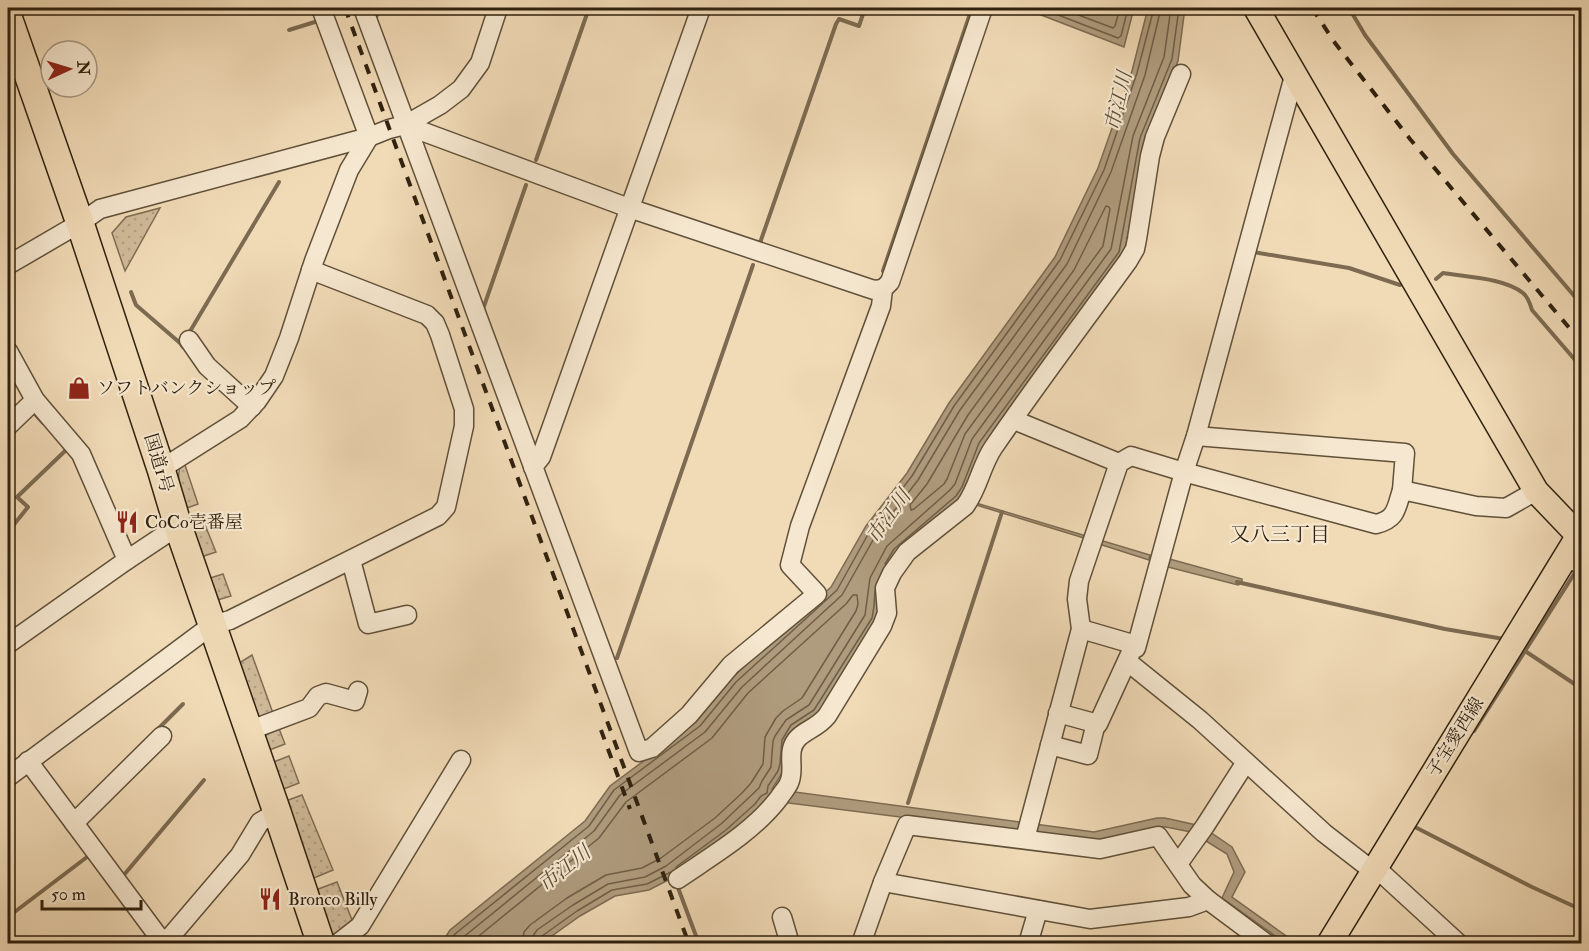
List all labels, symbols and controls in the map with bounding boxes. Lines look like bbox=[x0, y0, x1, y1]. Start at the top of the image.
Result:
north arrow bbox=[39, 39, 99, 99]
text: N bbox=[72, 59, 93, 77]
water label: 市江川 bbox=[1100, 67, 1138, 133]
shop icon: ソフトバンクショップ bbox=[66, 375, 92, 401]
place label: ソフトバンクショップ bbox=[97, 377, 276, 400]
street label: 国道1号 bbox=[139, 431, 178, 495]
water label: 市江川 bbox=[861, 483, 917, 548]
restaurant icon: CoCo壱番屋 bbox=[114, 509, 140, 535]
place label: CoCo壱番屋 bbox=[145, 511, 243, 534]
district label: 又八三丁目 bbox=[1230, 522, 1330, 547]
street label: 子宝愛西線 bbox=[1422, 693, 1489, 782]
water label: 市江川 bbox=[533, 839, 597, 897]
scale bar bbox=[42, 873, 141, 911]
text: 50 m bbox=[51, 883, 86, 906]
restaurant icon: Bronco Billy bbox=[257, 886, 283, 912]
place label: Bronco Billy bbox=[288, 888, 379, 911]

